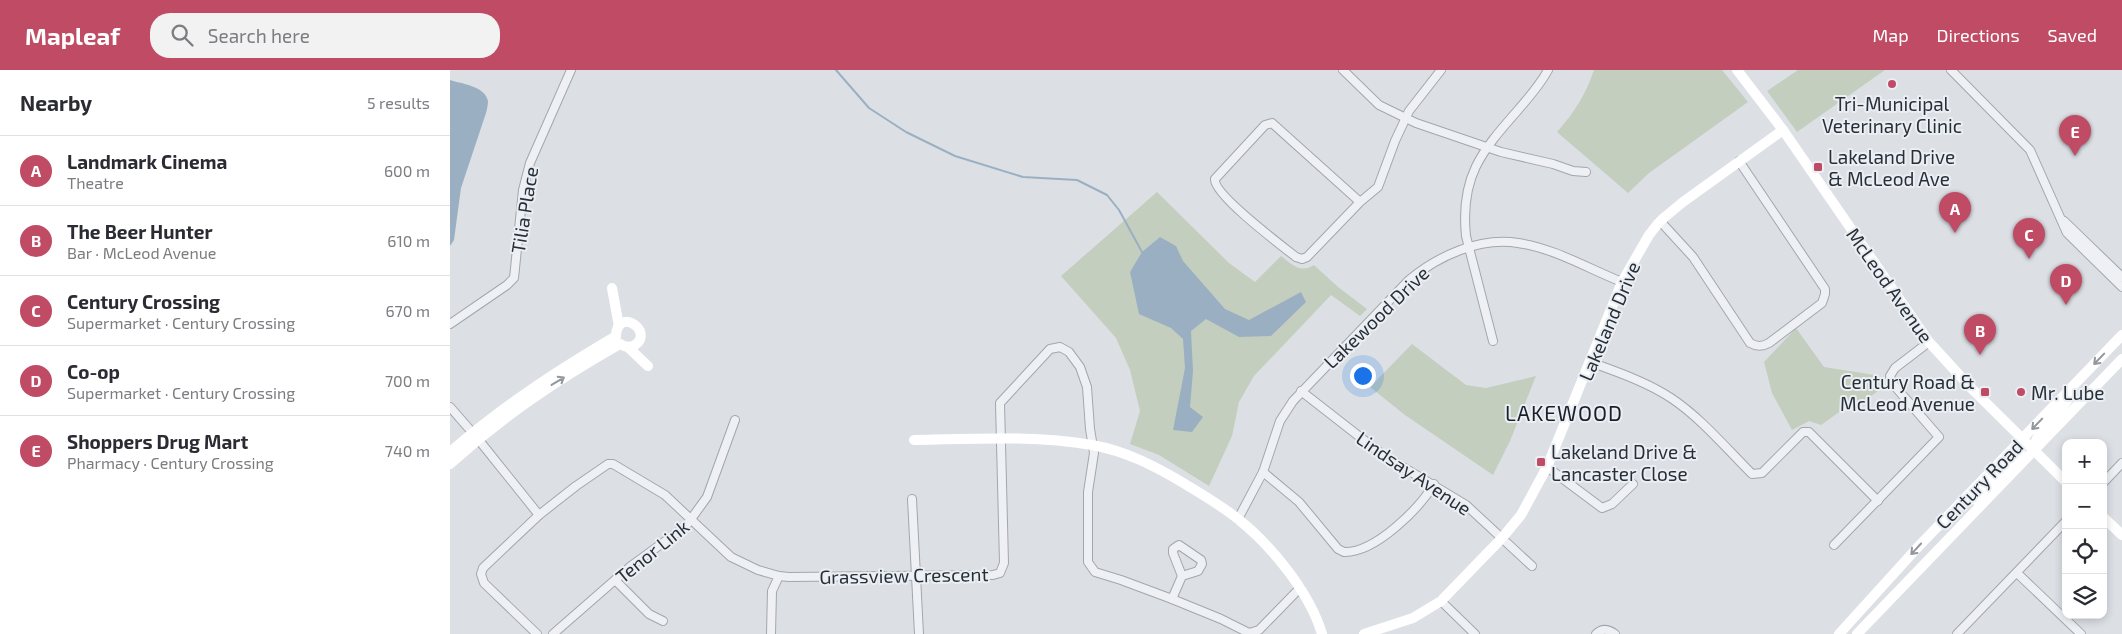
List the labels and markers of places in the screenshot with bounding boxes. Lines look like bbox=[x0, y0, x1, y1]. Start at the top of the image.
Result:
marker: Tri-Municipal Veterinary Clinic bbox=[1886, 78, 1898, 90]
place label: Tri-Municipal Veterinary Clinic bbox=[1822, 92, 1962, 137]
pin: E bbox=[2059, 115, 2091, 156]
place label: Lakeland Drive & McLeod Ave bbox=[1828, 145, 1955, 190]
marker: Lakeland Drive & McLeod Ave bbox=[1812, 161, 1824, 173]
pin: A bbox=[1939, 192, 1971, 233]
pin: C bbox=[2013, 218, 2045, 259]
pin: D bbox=[2050, 264, 2082, 305]
pin: B bbox=[1964, 314, 1996, 355]
place label: Century Road & McLeod Avenue bbox=[1840, 370, 1975, 415]
place label: Mr. Lube bbox=[2031, 381, 2104, 404]
marker: Century Road & McLeod Avenue bbox=[1979, 386, 1991, 398]
marker: Mr. Lube bbox=[2015, 386, 2027, 398]
place label: Lakeland Drive & Lancaster Close bbox=[1551, 440, 1697, 485]
marker: Lakeland Drive & Lancaster Close bbox=[1535, 456, 1547, 468]

